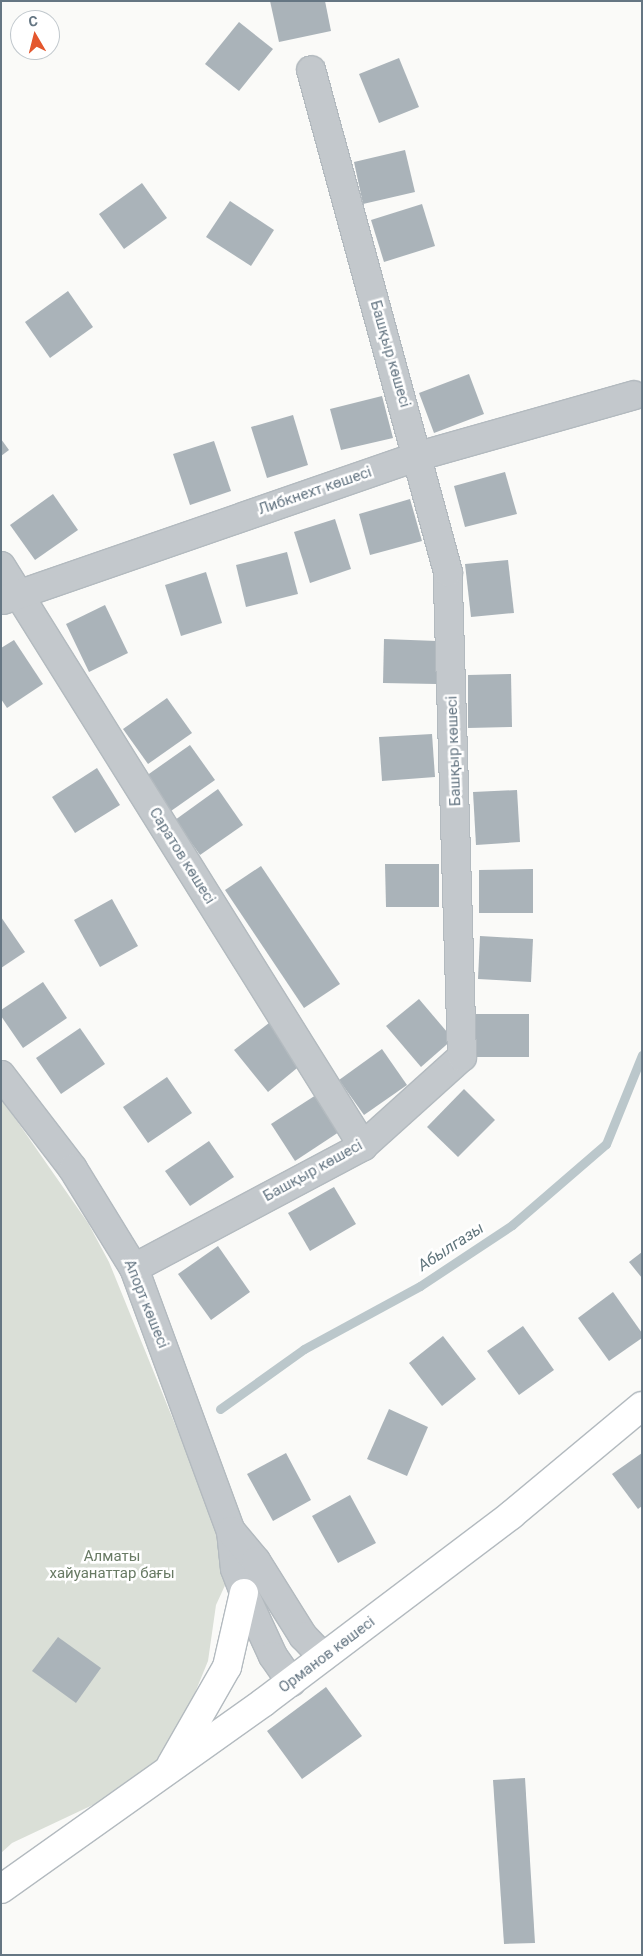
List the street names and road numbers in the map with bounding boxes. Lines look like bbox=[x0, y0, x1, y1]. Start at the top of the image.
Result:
street label: Башқыр көшесі bbox=[366, 298, 414, 410]
street label: Либкнехт көшесі bbox=[256, 463, 374, 519]
street label: Башқыр көшесі bbox=[443, 695, 465, 807]
street label: Саратов көшесі bbox=[145, 804, 219, 908]
street label: Башқыр көшесі bbox=[260, 1136, 366, 1206]
street label: Апорт көшесі bbox=[120, 1257, 172, 1351]
street label: Орманов көшесі bbox=[275, 1613, 379, 1697]

